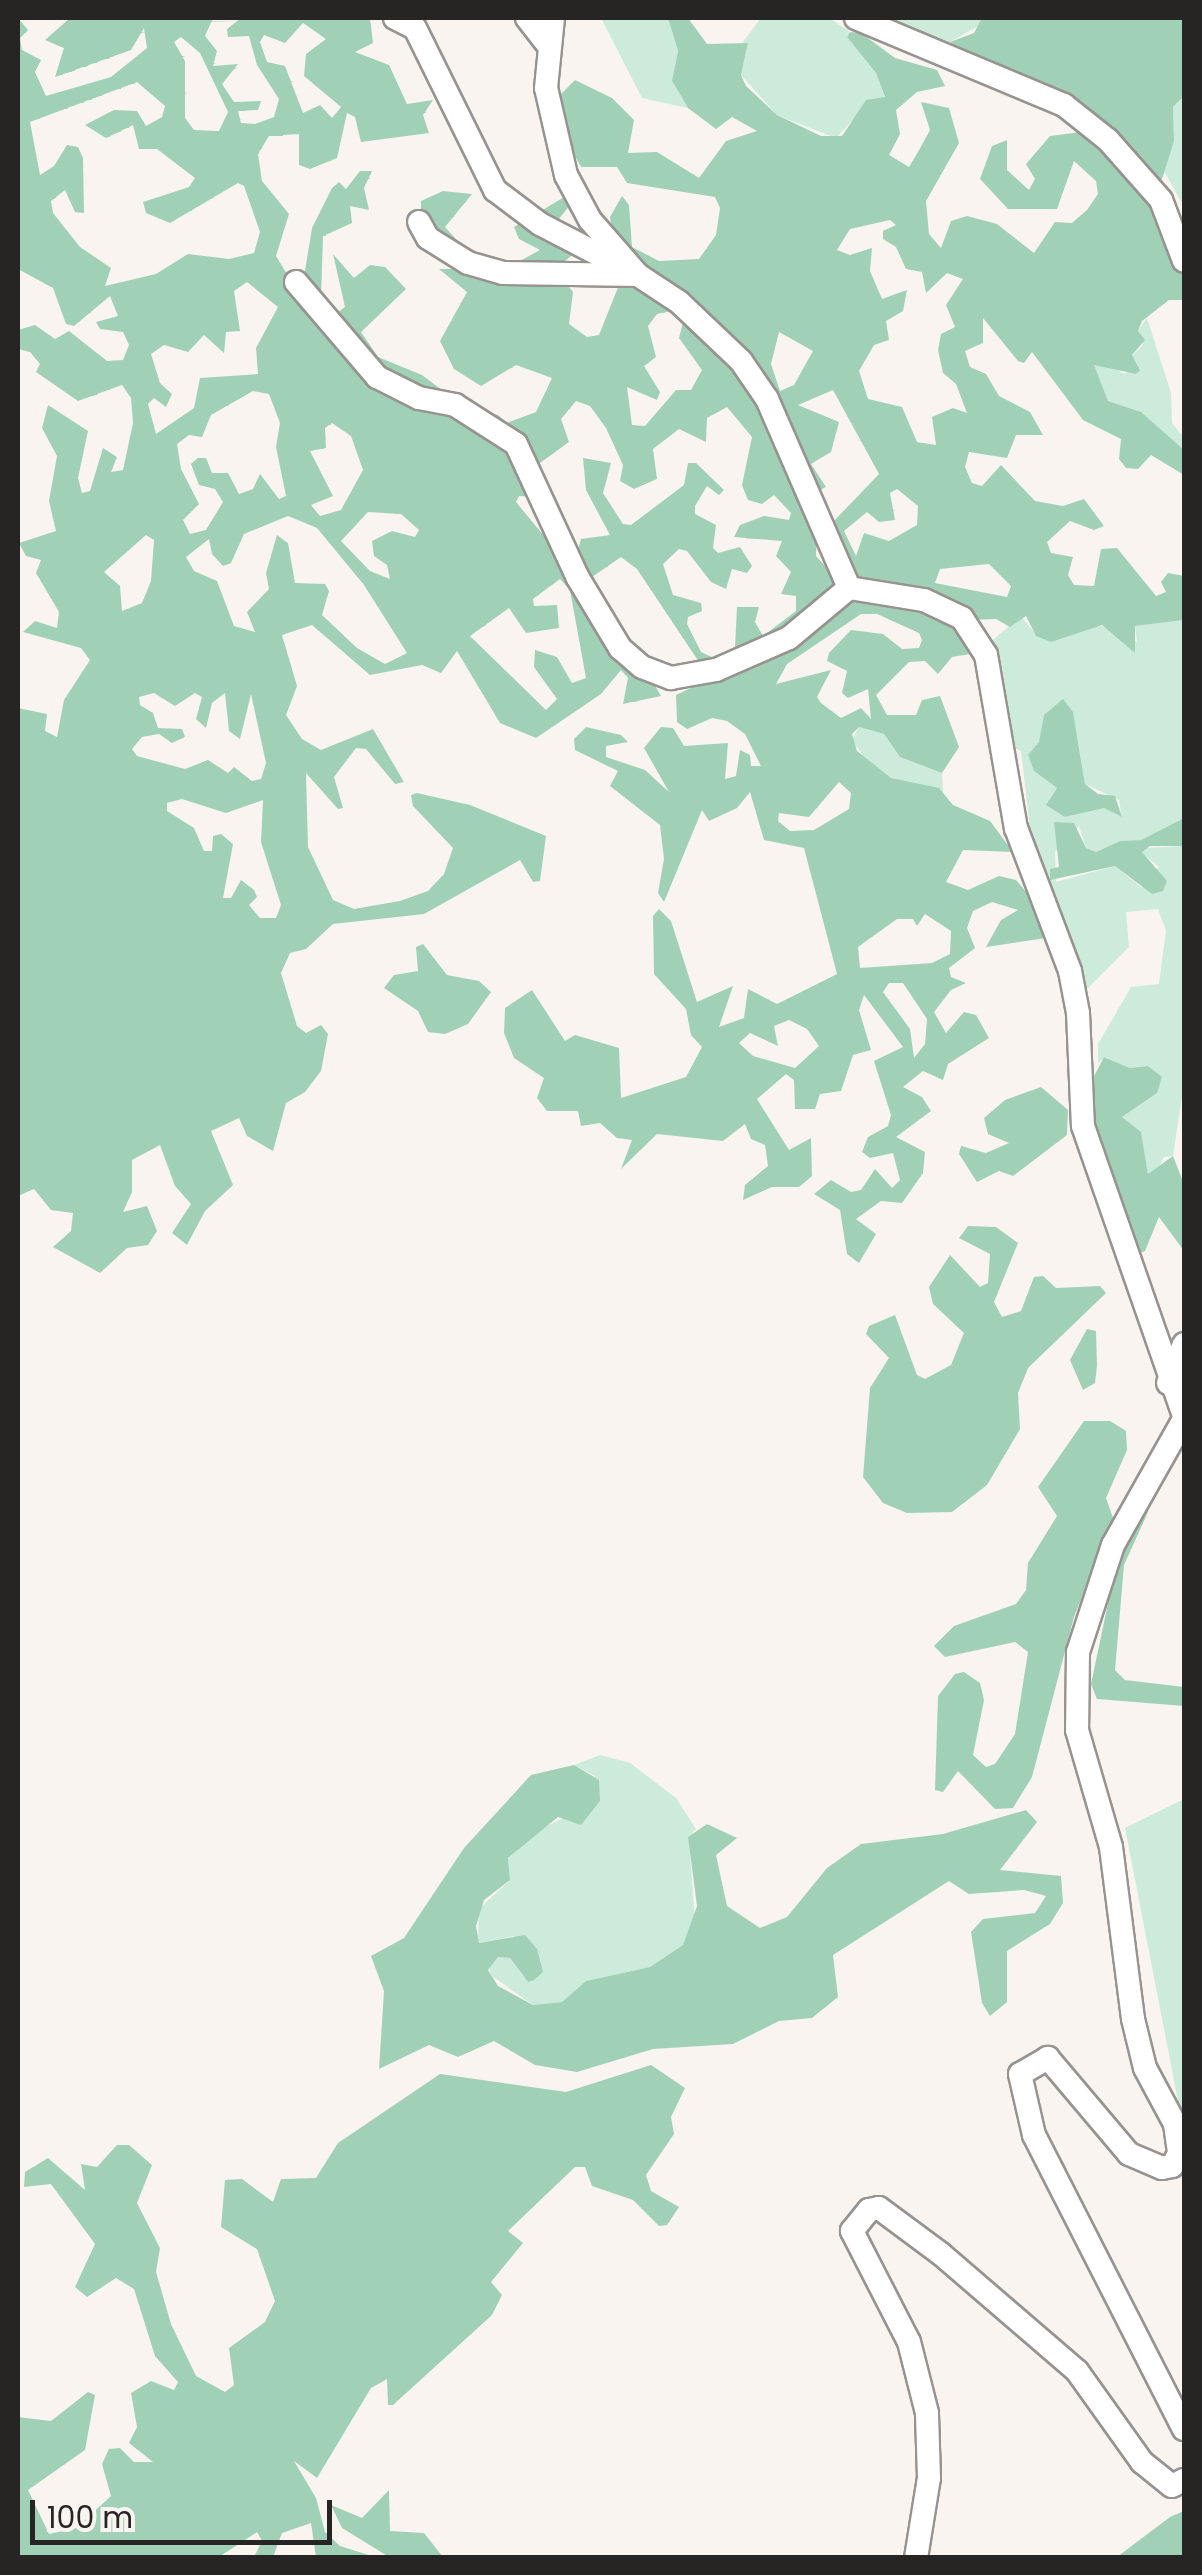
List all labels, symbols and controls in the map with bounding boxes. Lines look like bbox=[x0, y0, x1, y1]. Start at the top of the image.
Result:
scale bar bbox=[35, 2480, 338, 2542]
text: 100 m bbox=[47, 2496, 133, 2539]

